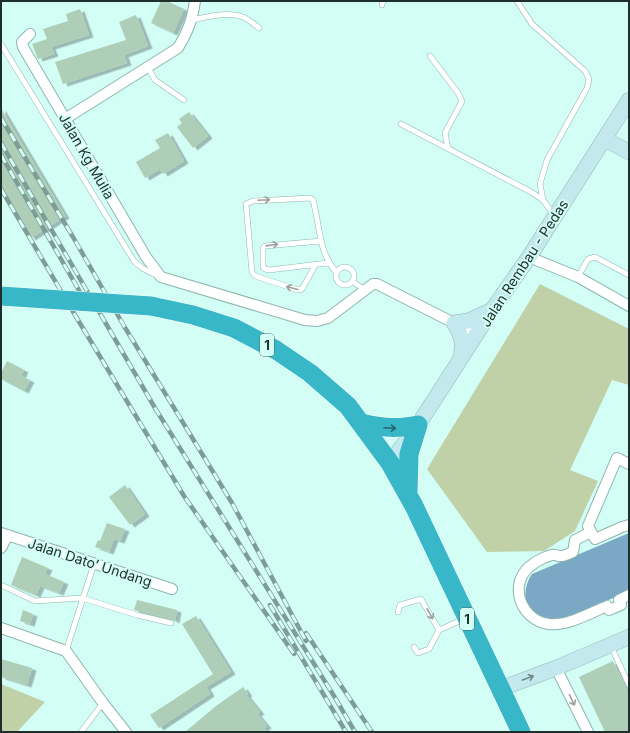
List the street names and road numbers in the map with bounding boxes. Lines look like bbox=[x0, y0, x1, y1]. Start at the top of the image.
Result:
street label: Jalan Kg Mulia bbox=[56, 110, 118, 202]
street label: Jalan Rembau - Pedas bbox=[476, 196, 572, 330]
road number: 1 bbox=[260, 334, 274, 356]
street label: Jalan Dato’ Undang bbox=[26, 534, 154, 590]
road number: 1 bbox=[460, 608, 474, 630]

